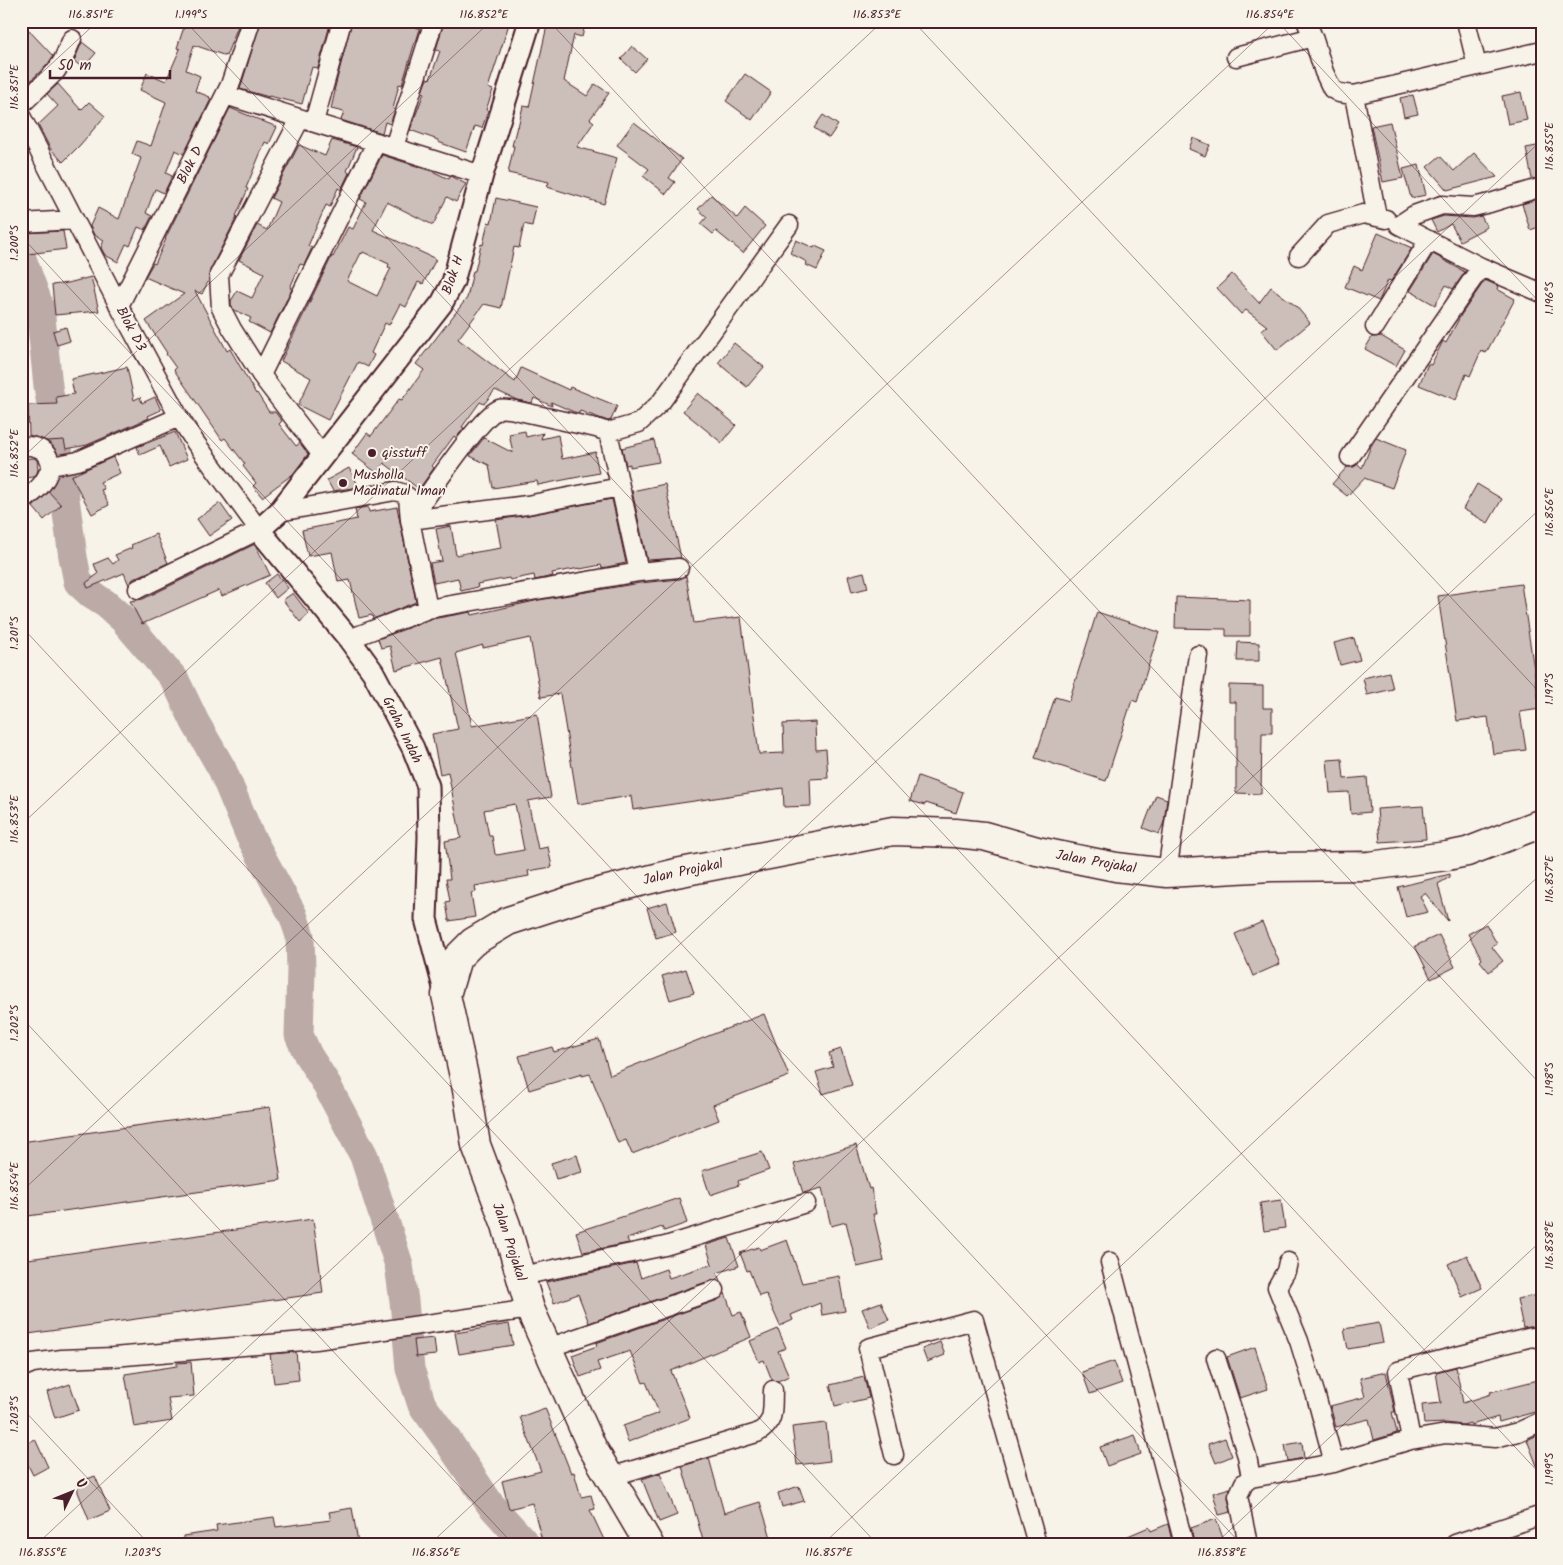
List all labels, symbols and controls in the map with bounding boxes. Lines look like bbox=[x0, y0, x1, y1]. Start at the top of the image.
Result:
text: 116.851°E bbox=[68, 5, 115, 24]
text: 1.199°S bbox=[175, 5, 208, 24]
text: 116.852°E bbox=[460, 5, 509, 24]
text: 116.853°E bbox=[853, 5, 902, 24]
text: 116.854°E bbox=[1246, 5, 1295, 24]
scale bar bbox=[50, 48, 170, 80]
text: 50 m bbox=[58, 54, 92, 78]
text: 116.851°E bbox=[5, 63, 24, 110]
text: 116.855°E bbox=[1540, 121, 1559, 170]
street label: Blok D bbox=[171, 142, 209, 188]
text: 1.200°S bbox=[5, 224, 24, 261]
street label: Blok H bbox=[436, 252, 470, 298]
text: 1.196°S bbox=[1540, 281, 1559, 315]
street label: Blok D3 bbox=[110, 303, 152, 355]
text: 116.852°E bbox=[5, 428, 24, 477]
place label: qisstuff bbox=[382, 442, 428, 464]
marker: qisstuff bbox=[366, 447, 378, 459]
place label: Musholla Madinatul Iman bbox=[353, 464, 446, 502]
marker: Musholla Madinatul Iman bbox=[337, 477, 349, 489]
text: 116.856°E bbox=[1540, 487, 1559, 536]
text: 1.201°S bbox=[5, 615, 24, 650]
text: 1.197°S bbox=[1540, 672, 1559, 705]
street label: Graha Indah bbox=[376, 693, 428, 767]
text: 116.853°E bbox=[5, 794, 24, 843]
street label: Jalan Projakal bbox=[1054, 844, 1139, 880]
street label: Jalan Projakal bbox=[641, 853, 726, 891]
text: 116.857°E bbox=[1540, 854, 1559, 903]
text: 1.202°S bbox=[5, 1004, 24, 1042]
text: 1.198°S bbox=[1540, 1061, 1559, 1096]
text: 116.854°E bbox=[5, 1161, 24, 1210]
street label: Jalan Projakal bbox=[486, 1200, 532, 1285]
text: 116.858°E bbox=[1540, 1220, 1559, 1270]
text: 1.203°S bbox=[5, 1395, 24, 1432]
text: 1.199°S bbox=[1540, 1452, 1559, 1485]
north arrow bbox=[48, 1468, 98, 1518]
text: U bbox=[70, 1473, 92, 1495]
text: 116.855°E bbox=[19, 1543, 68, 1562]
text: 1.203°S bbox=[125, 1543, 162, 1562]
text: 116.856°E bbox=[412, 1543, 461, 1562]
text: 116.857°E bbox=[805, 1543, 854, 1562]
text: 116.858°E bbox=[1197, 1543, 1247, 1562]

